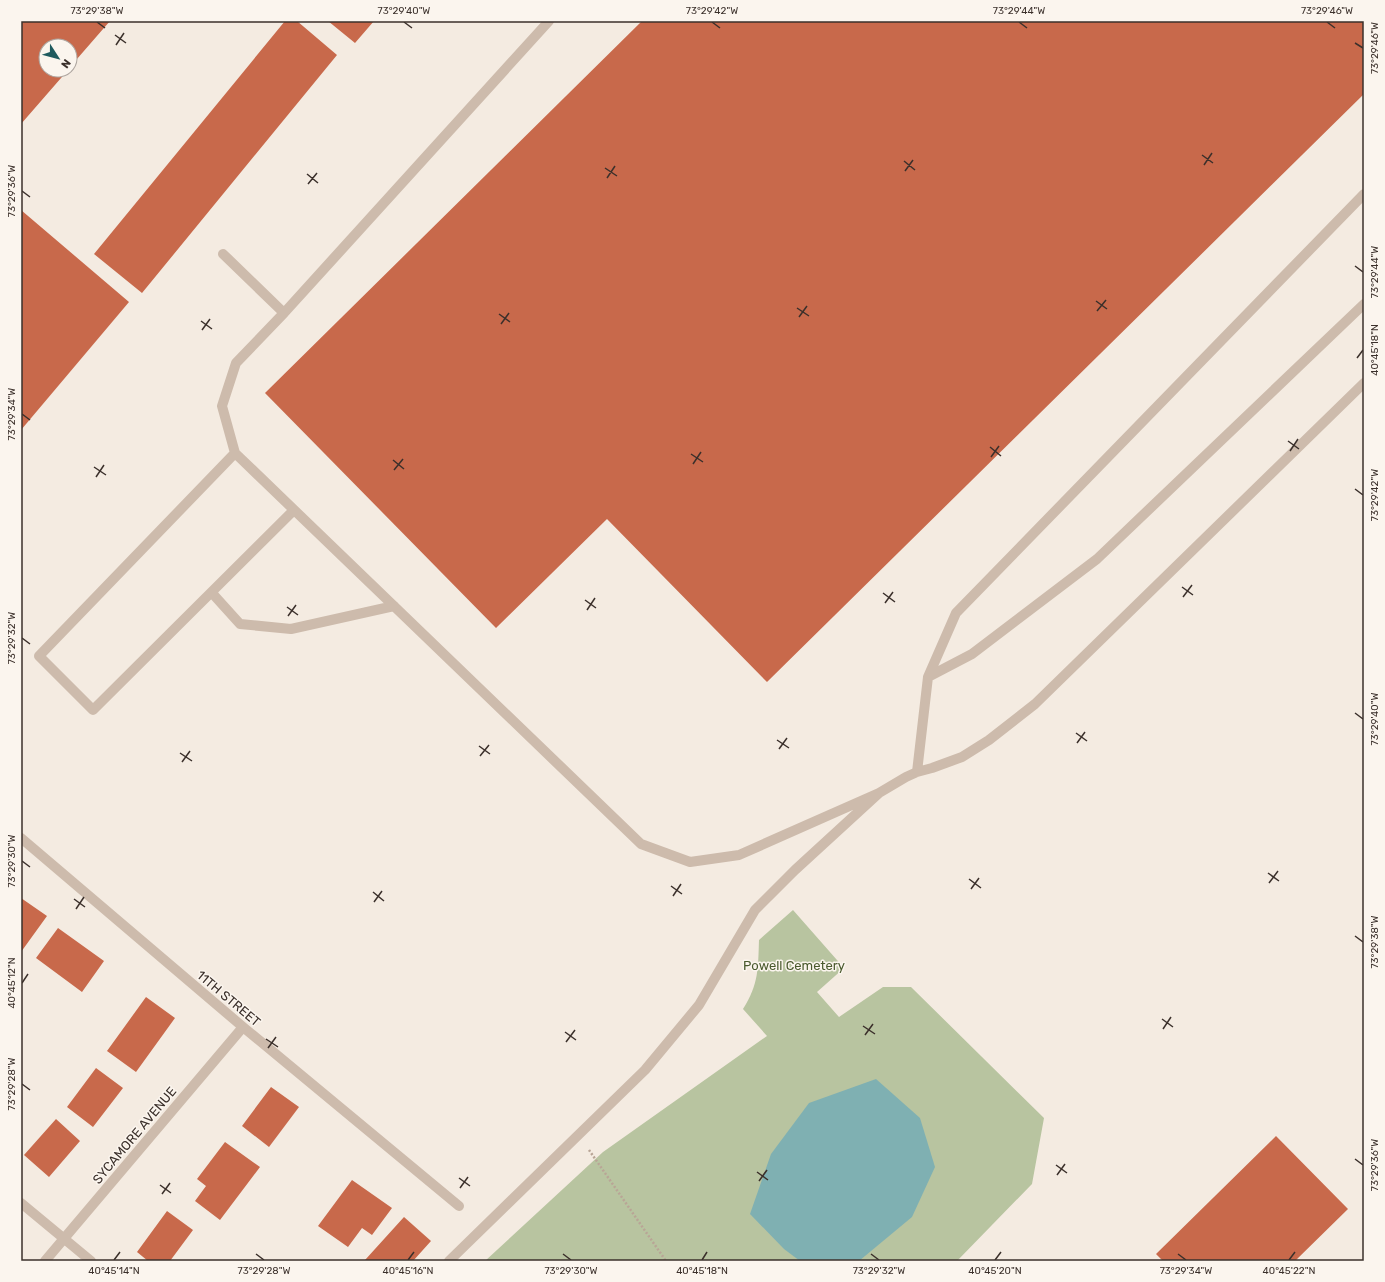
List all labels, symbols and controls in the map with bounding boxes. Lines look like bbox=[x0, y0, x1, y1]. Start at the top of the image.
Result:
text: 73°29'38"W bbox=[70, 5, 124, 17]
text: 73°29'40"W bbox=[378, 5, 430, 17]
text: 73°29'42"W bbox=[686, 5, 738, 17]
text: 73°29'44"W bbox=[993, 5, 1045, 17]
text: 73°29'46"W bbox=[1301, 5, 1353, 17]
text: 73°29'46"W bbox=[1369, 22, 1381, 74]
north arrow bbox=[38, 38, 78, 78]
text: N bbox=[58, 57, 73, 71]
text: 73°29'36"W bbox=[6, 165, 18, 217]
text: 73°29'44"W bbox=[1369, 246, 1381, 298]
text: 40°45'18"N bbox=[1369, 324, 1381, 376]
text: 73°29'34"W bbox=[6, 388, 18, 440]
text: 73°29'42"W bbox=[1369, 469, 1381, 521]
text: 73°29'32"W bbox=[6, 612, 18, 664]
text: 73°29'40"W bbox=[1369, 693, 1381, 745]
text: 73°29'30"W bbox=[6, 834, 18, 888]
text: 73°29'38"W bbox=[1369, 915, 1381, 969]
text: 40°45'12"N bbox=[6, 957, 18, 1009]
park label: Powell Cemetery bbox=[743, 958, 845, 973]
street label: 11TH STREET bbox=[194, 967, 264, 1030]
text: 73°29'28"W bbox=[6, 1058, 18, 1110]
street label: SYCAMORE AVENUE bbox=[89, 1084, 179, 1187]
text: 73°29'36"W bbox=[1369, 1139, 1381, 1191]
text: 40°45'14"N bbox=[88, 1265, 140, 1277]
text: 73°29'28"W bbox=[238, 1265, 290, 1277]
text: 40°45'16"N bbox=[383, 1265, 434, 1277]
text: 73°29'30"W bbox=[544, 1265, 598, 1277]
text: 40°45'18"N bbox=[676, 1265, 728, 1277]
text: 73°29'32"W bbox=[853, 1265, 905, 1277]
text: 40°45'20"N bbox=[968, 1265, 1022, 1277]
text: 73°29'34"W bbox=[1160, 1265, 1212, 1277]
text: 40°45'22"N bbox=[1263, 1265, 1315, 1277]

